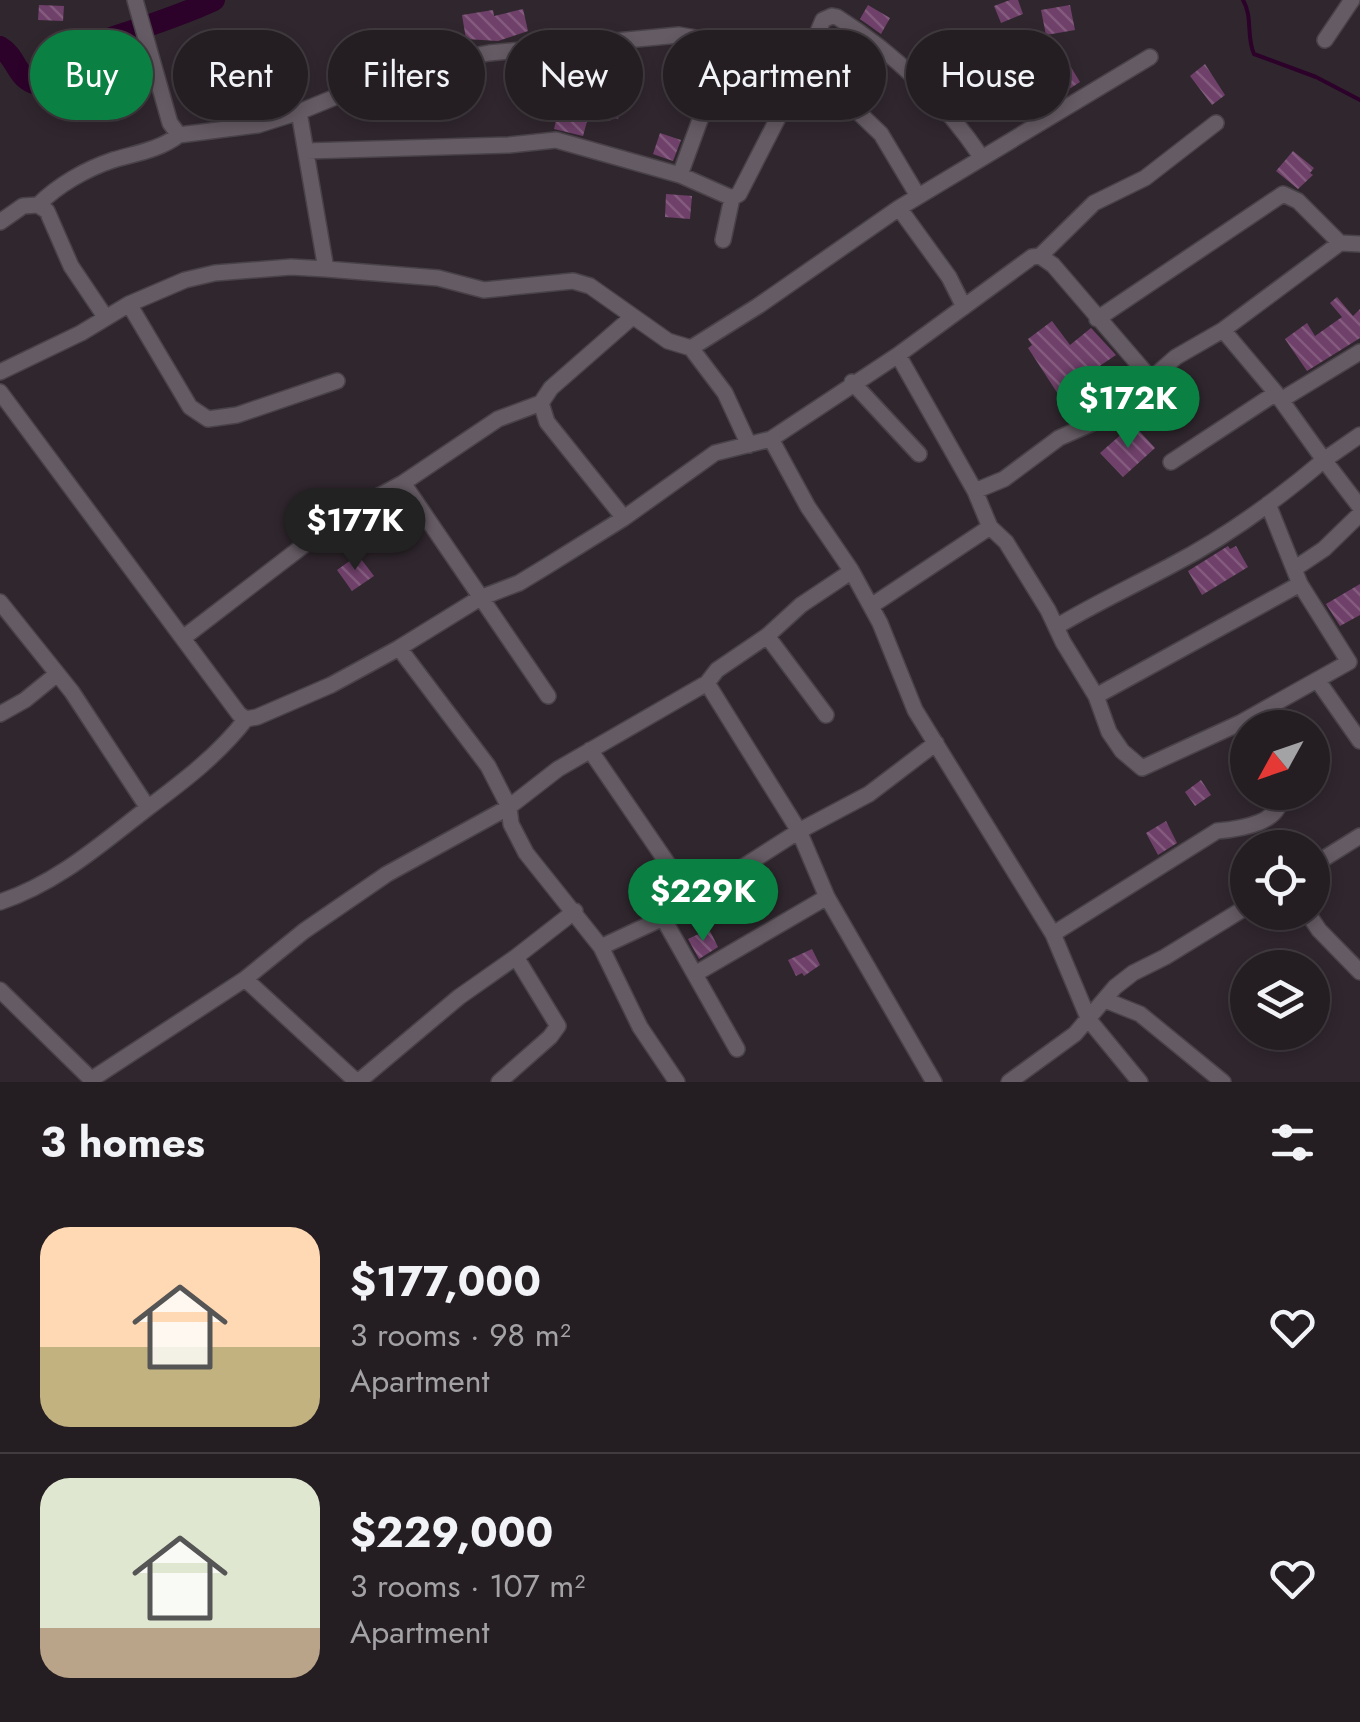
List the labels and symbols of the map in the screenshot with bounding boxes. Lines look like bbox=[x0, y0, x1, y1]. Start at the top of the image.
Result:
pin: $172K bbox=[1058, 366, 1198, 451]
pin: $177K bbox=[285, 488, 425, 573]
north arrow bbox=[1230, 710, 1330, 810]
pin: $229K bbox=[633, 859, 773, 944]

